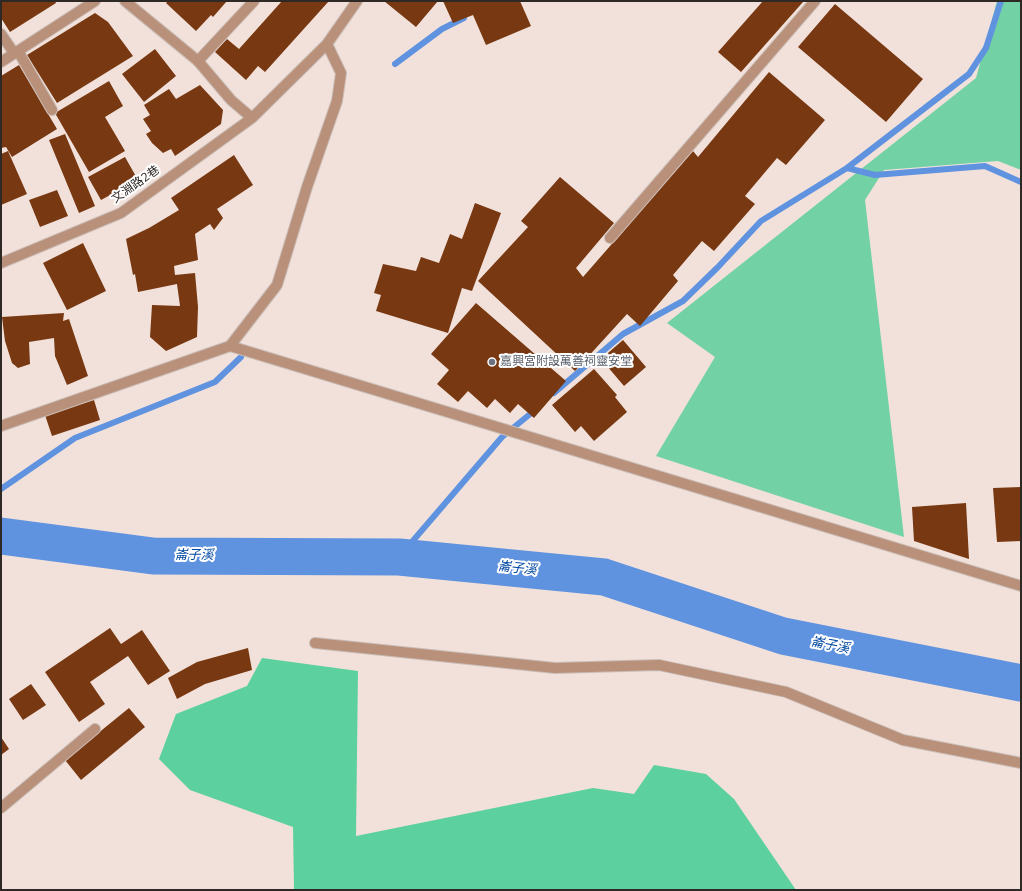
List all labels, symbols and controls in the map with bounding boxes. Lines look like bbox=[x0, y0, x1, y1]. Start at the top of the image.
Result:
street label: 文淵路2巷 bbox=[109, 163, 163, 207]
place label: 嘉興宮附設萬善祠靈安堂 bbox=[500, 355, 632, 369]
marker: 嘉興宮附設萬善祠靈安堂 bbox=[487, 357, 497, 367]
water label: 崙子溪 bbox=[175, 548, 213, 564]
water label: 崙子溪 bbox=[497, 559, 537, 579]
water label: 崙子溪 bbox=[809, 635, 851, 657]

